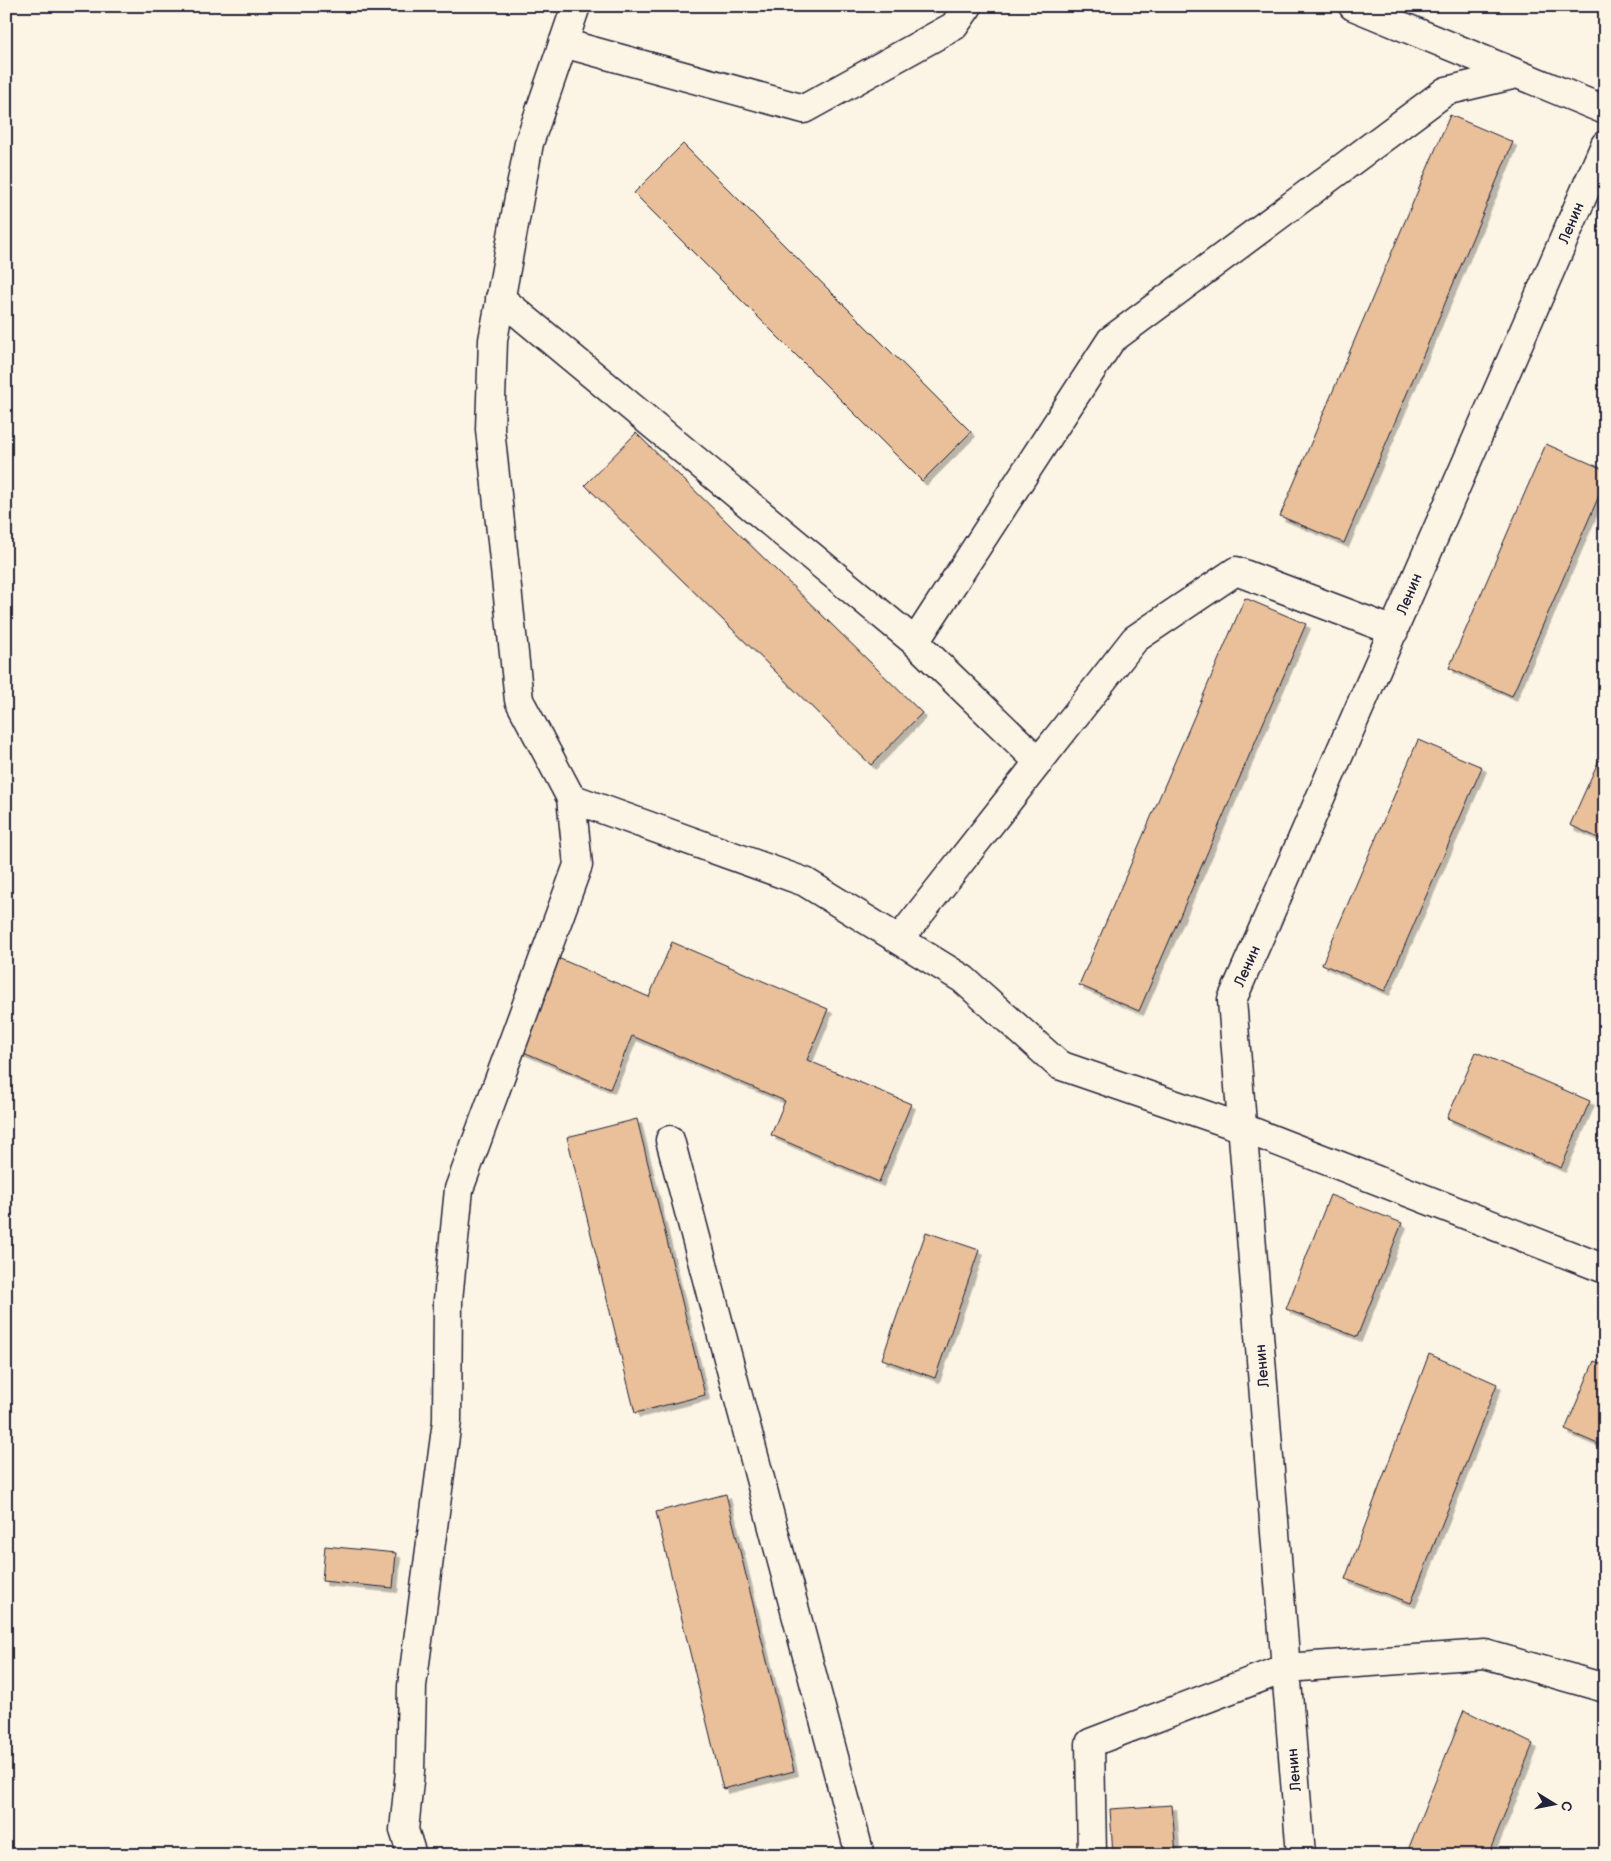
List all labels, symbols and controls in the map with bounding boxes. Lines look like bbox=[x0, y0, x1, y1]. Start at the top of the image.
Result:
street label: Ленин bbox=[1554, 200, 1589, 248]
street label: Ленин bbox=[1392, 571, 1427, 619]
street label: Ленин bbox=[1230, 943, 1265, 991]
street label: Ленин bbox=[1251, 1344, 1274, 1389]
street label: Ленин bbox=[1283, 1748, 1306, 1793]
north arrow bbox=[1528, 1778, 1578, 1828]
text: С bbox=[1557, 1800, 1576, 1813]

